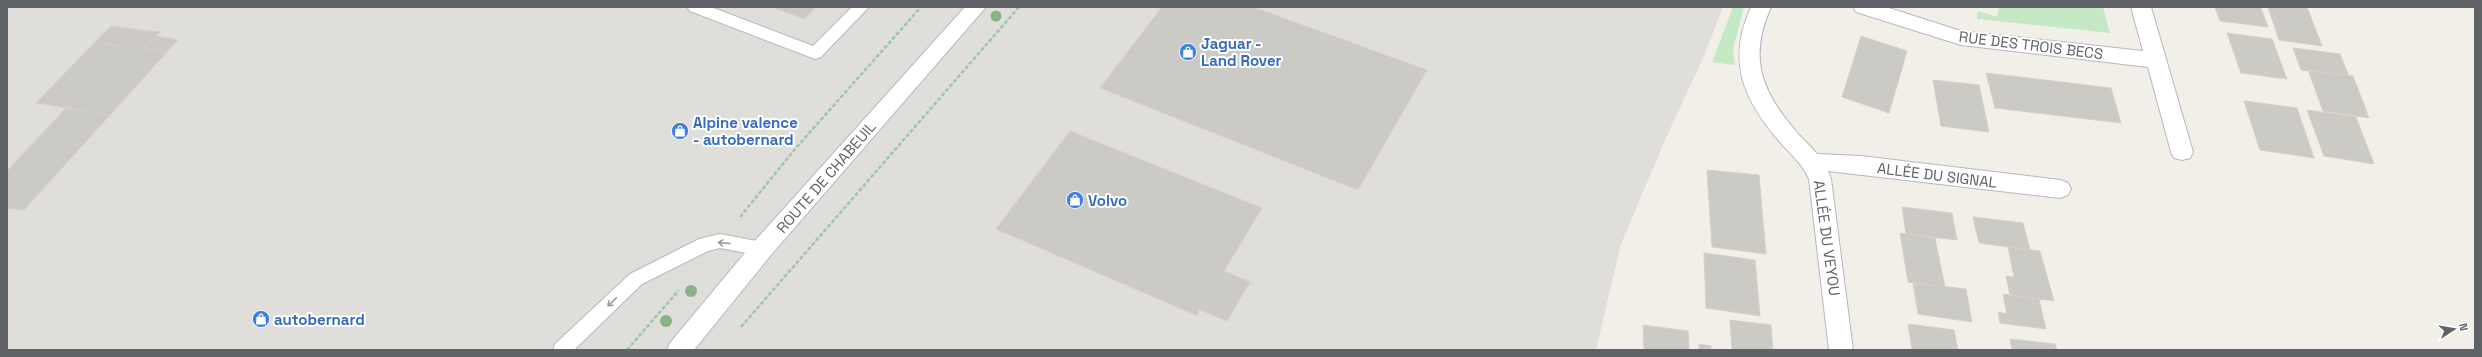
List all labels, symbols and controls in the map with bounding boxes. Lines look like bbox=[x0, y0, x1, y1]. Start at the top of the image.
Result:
street label: RUE DES TROIS BECS bbox=[1958, 27, 2104, 63]
place label: Jaguar - Land Rover bbox=[1201, 34, 1282, 70]
shop icon: Jaguar - Land Rover bbox=[1178, 42, 1198, 62]
place label: Alpine valence - autobernard bbox=[693, 113, 798, 149]
street label: ROUTE DE CHABEUIL bbox=[772, 117, 880, 237]
shop icon: Alpine valence - autobernard bbox=[670, 121, 690, 141]
street label: ALLÉE DU SIGNAL bbox=[1876, 158, 1998, 192]
street label: ALLÉE DU VEYOU bbox=[1809, 179, 1845, 297]
shop icon: Volvo bbox=[1065, 190, 1085, 210]
place label: Volvo bbox=[1088, 191, 1127, 210]
one-way arrow bbox=[717, 239, 730, 246]
one-way arrow bbox=[607, 298, 617, 307]
shop icon: autobernard bbox=[251, 309, 271, 329]
north arrow bbox=[2434, 309, 2474, 349]
place label: autobernard bbox=[274, 310, 365, 329]
text: N bbox=[2456, 322, 2471, 332]

